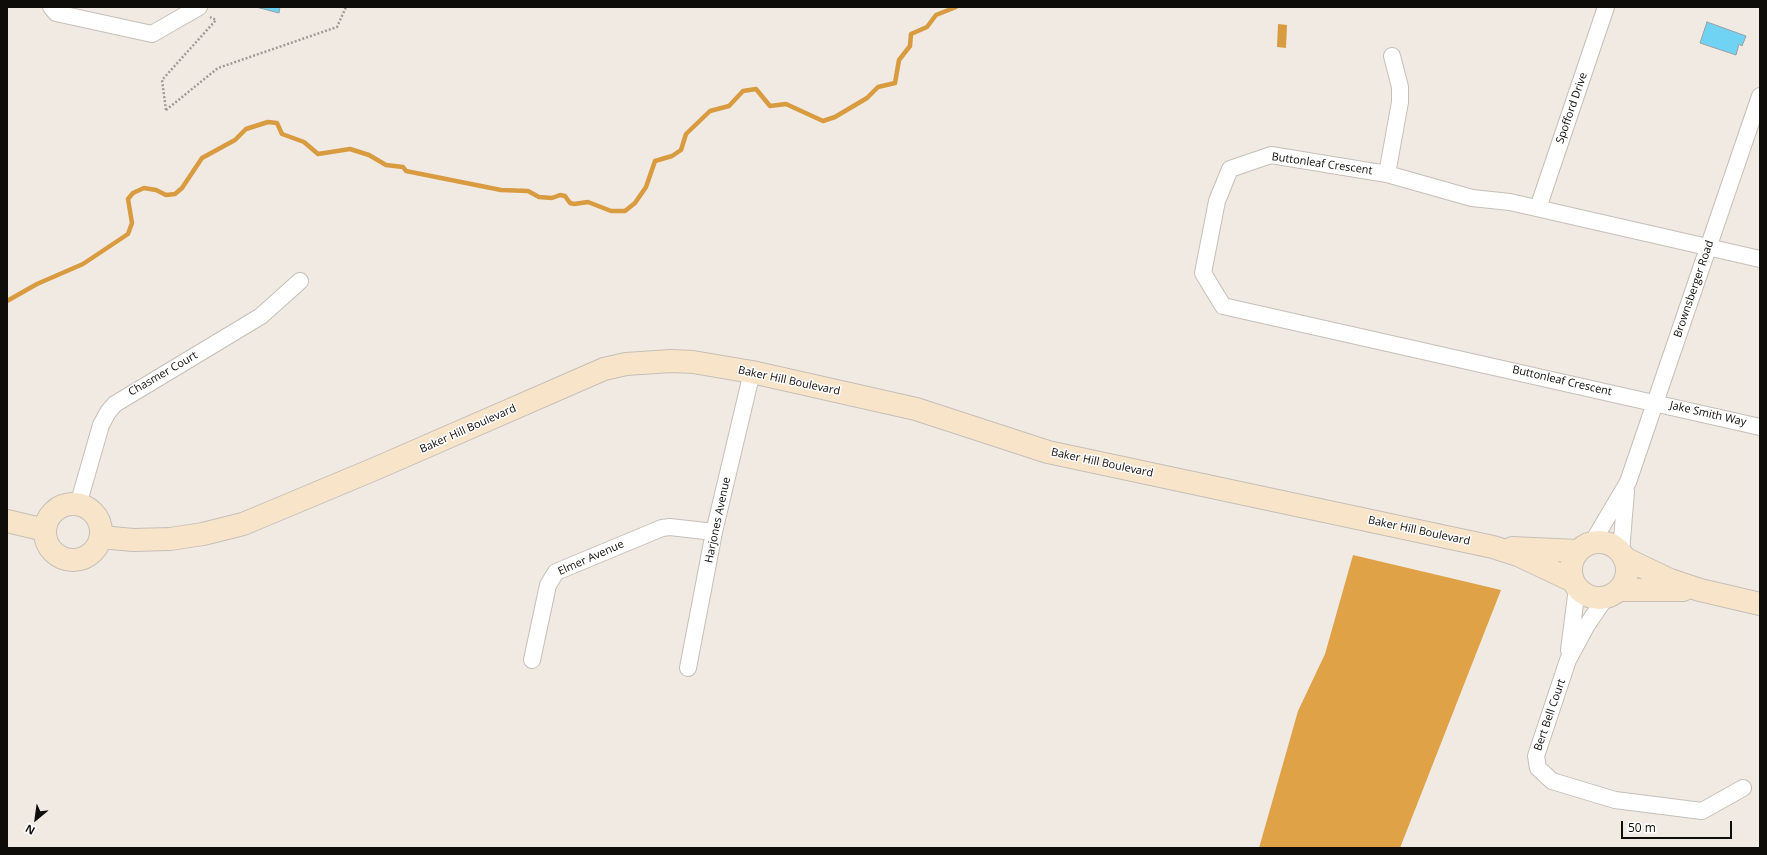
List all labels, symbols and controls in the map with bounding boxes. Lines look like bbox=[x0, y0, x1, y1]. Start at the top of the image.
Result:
street label: Spofford Drive bbox=[1554, 71, 1590, 145]
street label: Buttonleaf Crescent bbox=[1271, 150, 1373, 178]
street label: Brownsberger Road bbox=[1671, 239, 1717, 339]
street label: Chasmer Court bbox=[126, 349, 200, 399]
street label: Buttonleaf Crescent bbox=[1511, 363, 1613, 399]
street label: Baker Hill Boulevard bbox=[737, 364, 841, 398]
street label: Jake Smith Way bbox=[1668, 399, 1748, 429]
street label: Baker Hill Boulevard bbox=[418, 402, 518, 456]
street label: Baker Hill Boulevard bbox=[1050, 446, 1154, 480]
street label: Harjones Avenue bbox=[702, 476, 734, 564]
street label: Baker Hill Boulevard bbox=[1367, 514, 1471, 548]
street label: Elmer Avenue bbox=[556, 538, 626, 578]
street label: Bert Bell Court bbox=[1532, 677, 1568, 753]
north arrow bbox=[16, 799, 56, 839]
scale bar bbox=[1623, 813, 1734, 839]
text: 50 m bbox=[1628, 819, 1656, 836]
text: N bbox=[22, 821, 37, 839]

